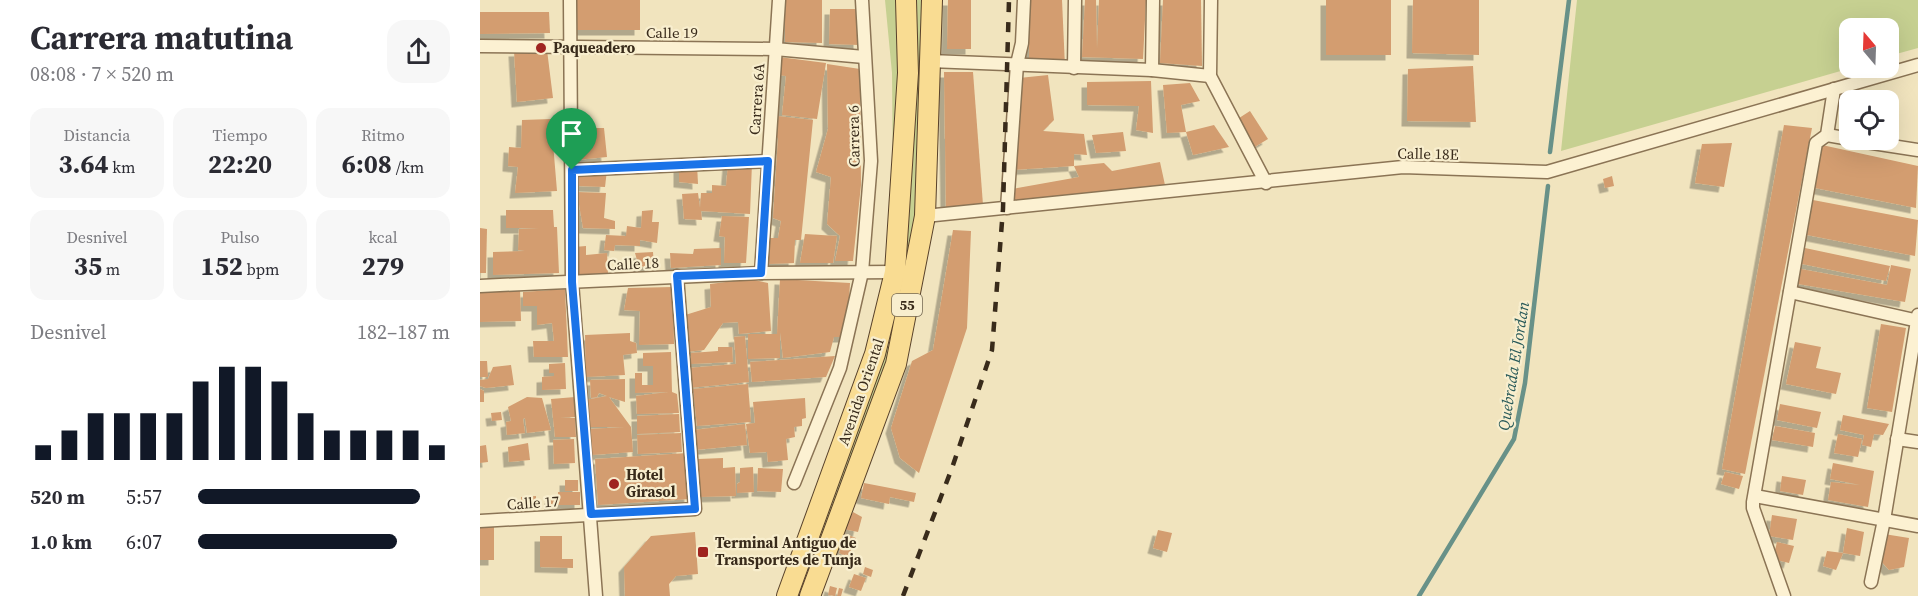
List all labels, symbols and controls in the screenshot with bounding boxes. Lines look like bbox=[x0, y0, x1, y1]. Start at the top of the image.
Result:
text: Carrera matutina bbox=[30, 15, 293, 60]
north arrow bbox=[1839, 18, 1899, 78]
map controls bbox=[1839, 18, 1899, 150]
button: share bbox=[387, 20, 450, 83]
street label: Calle 19 bbox=[646, 22, 698, 43]
place label: Paqueadero bbox=[553, 37, 636, 58]
marker: Paqueadero bbox=[534, 41, 548, 55]
text: 08:08 · 7 × 520 m bbox=[30, 60, 174, 88]
street label: Carrera 6A bbox=[744, 62, 769, 136]
button: locate bbox=[1839, 90, 1899, 150]
street label: Carrera 6 bbox=[842, 105, 865, 167]
pin bbox=[546, 108, 597, 170]
icon: arrive bbox=[555, 117, 588, 150]
text: Distancia bbox=[64, 124, 130, 146]
text: Tiempo bbox=[213, 124, 267, 146]
text: Ritmo bbox=[361, 124, 405, 146]
street label: Calle 18E bbox=[1397, 142, 1459, 165]
text: 3.64 bbox=[59, 146, 109, 182]
text: 22:20 bbox=[208, 146, 272, 182]
text: 6:08 bbox=[342, 146, 392, 182]
text: km bbox=[109, 156, 135, 178]
text: /km bbox=[392, 156, 424, 178]
text: Desnivel bbox=[66, 226, 128, 248]
text: Pulso bbox=[220, 226, 260, 248]
text: kcal bbox=[368, 226, 398, 248]
text: 35 bbox=[74, 248, 102, 284]
text: 152 bbox=[201, 248, 243, 284]
text: 279 bbox=[362, 248, 404, 284]
street label: Calle 18 bbox=[606, 252, 660, 275]
text: m bbox=[102, 258, 120, 280]
text: bpm bbox=[243, 258, 279, 280]
road number: 55 bbox=[892, 294, 922, 316]
water label: Quebrada El Jordan bbox=[1492, 300, 1534, 432]
text: Desnivel bbox=[30, 318, 107, 346]
text: 182–187 m bbox=[357, 318, 450, 346]
street label: Avenida Oriental bbox=[832, 335, 889, 448]
place label: Hotel Girasol bbox=[626, 464, 676, 502]
marker: Hotel Girasol bbox=[607, 477, 621, 491]
text: 520 m bbox=[30, 483, 85, 511]
text: 5:57 bbox=[126, 483, 162, 511]
street label: Calle 17 bbox=[506, 490, 560, 515]
text: 1.0 km bbox=[30, 528, 92, 556]
text: 6:07 bbox=[126, 528, 162, 556]
place label: Terminal Antiguo de Transportes de Tunja bbox=[715, 532, 863, 570]
marker: Terminal Antiguo de Transportes de Tunja bbox=[696, 545, 710, 559]

